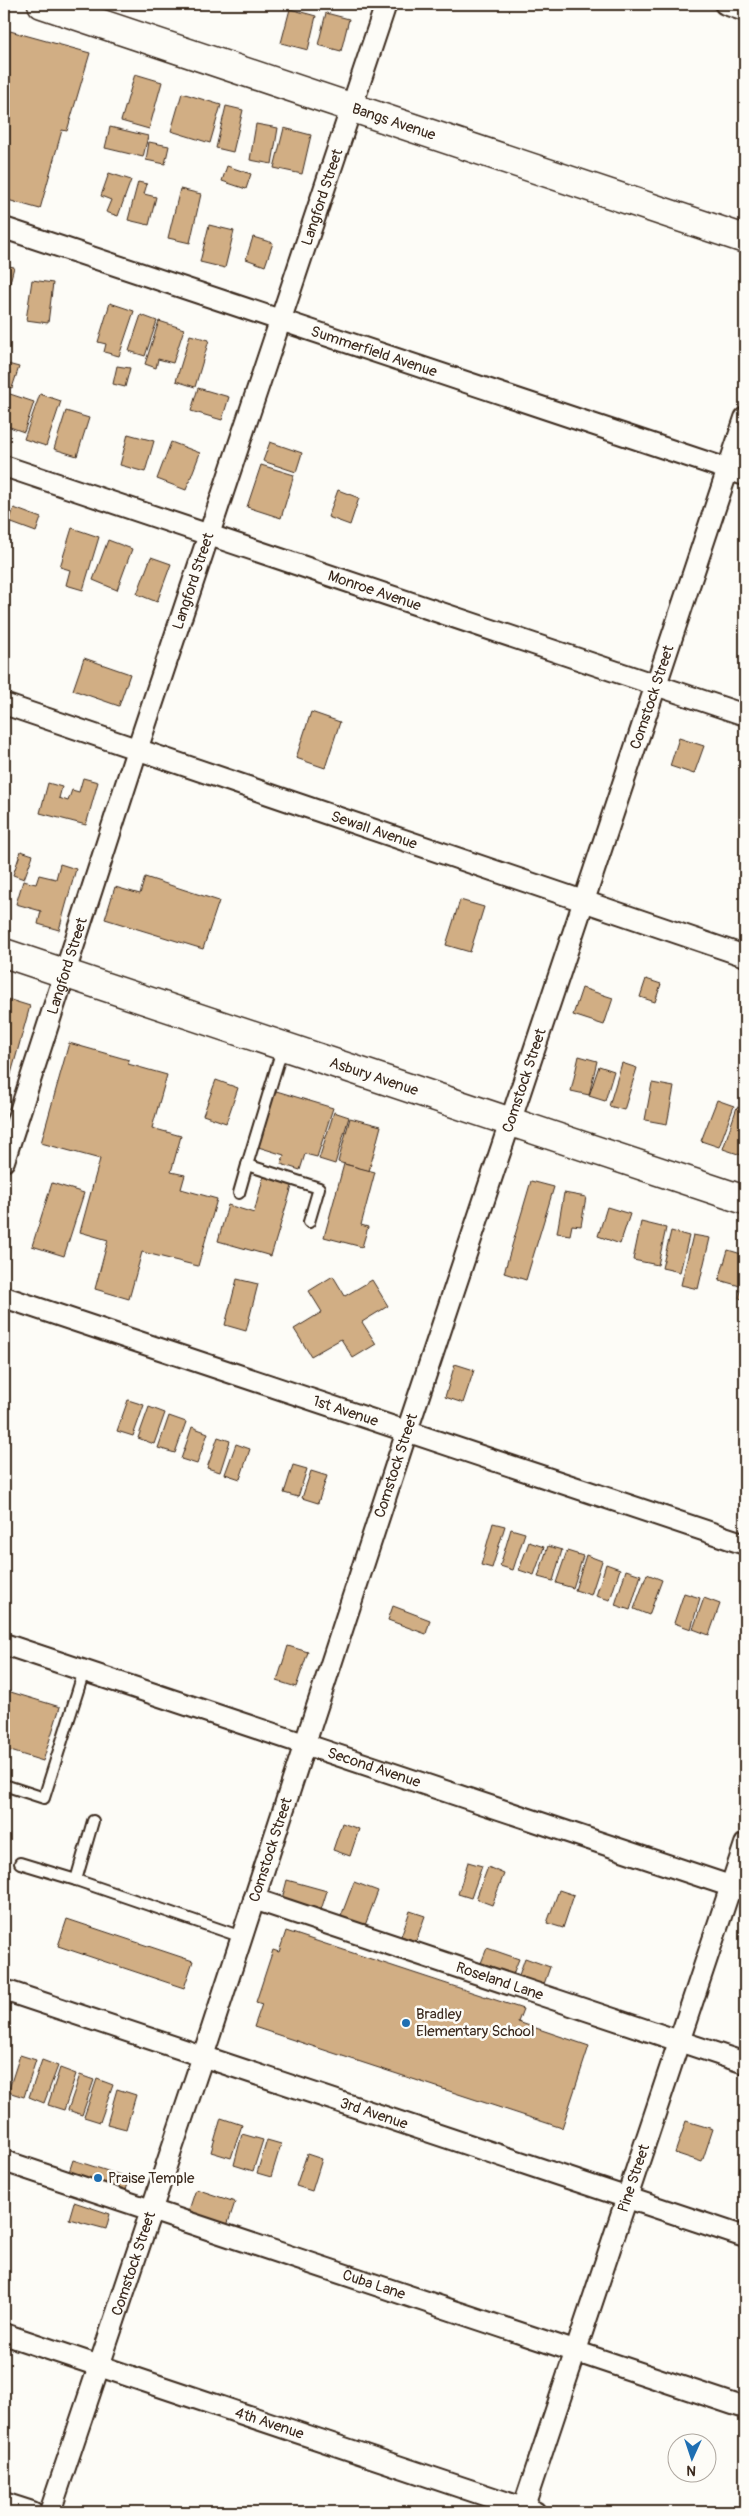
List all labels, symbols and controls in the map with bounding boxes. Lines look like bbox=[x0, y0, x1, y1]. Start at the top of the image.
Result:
street label: Bangs Avenue bbox=[349, 99, 439, 145]
street label: Langford Street bbox=[297, 146, 348, 248]
street label: Summerfield Avenue bbox=[308, 322, 440, 382]
street label: Langford Street bbox=[169, 530, 219, 632]
street label: Monroe Avenue bbox=[325, 567, 424, 616]
street label: Comstock Street bbox=[626, 642, 679, 752]
street label: Sewall Avenue bbox=[328, 807, 420, 854]
street label: Langford Street bbox=[43, 914, 92, 1017]
street label: Comstock Street bbox=[498, 1025, 551, 1135]
street label: Asbury Avenue bbox=[327, 1053, 421, 1101]
street label: 1st Avenue bbox=[310, 1392, 381, 1431]
street label: Comstock Street bbox=[370, 1410, 422, 1520]
street label: Second Avenue bbox=[325, 1743, 423, 1792]
street label: Comstock Street bbox=[245, 1794, 297, 1904]
street label: Roseland Lane bbox=[453, 1958, 546, 2005]
place label: Bradley Elementary School bbox=[416, 2005, 535, 2041]
marker: Bradley Elementary School bbox=[400, 2017, 412, 2029]
street label: 3rd Avenue bbox=[338, 2094, 411, 2134]
street label: Pine Street bbox=[614, 2141, 654, 2215]
place label: Praise Temple bbox=[108, 2169, 195, 2188]
marker: Praise Temple bbox=[92, 2172, 104, 2184]
street label: Comstock Street bbox=[108, 2208, 160, 2318]
street label: Cuba Lane bbox=[340, 2265, 408, 2304]
street label: 4th Avenue bbox=[233, 2403, 307, 2444]
north arrow bbox=[666, 2434, 716, 2484]
text: N bbox=[686, 2462, 697, 2479]

